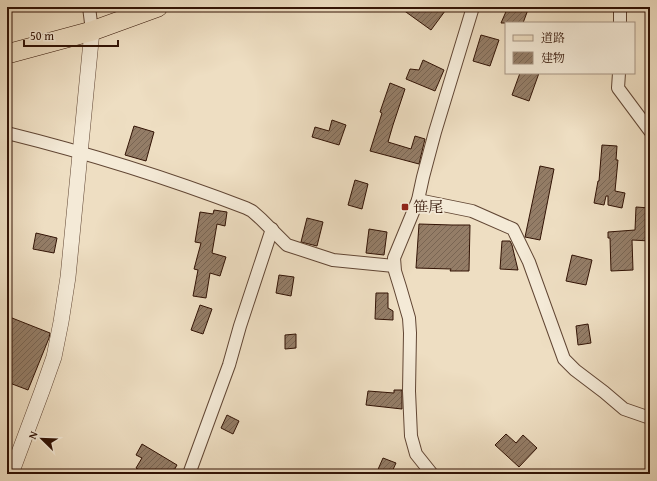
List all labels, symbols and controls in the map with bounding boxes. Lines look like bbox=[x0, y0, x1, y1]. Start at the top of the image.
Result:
scale bar bbox=[24, 22, 118, 48]
legend bbox=[505, 22, 635, 74]
text: 50 m bbox=[30, 27, 54, 44]
text: 道路 bbox=[541, 29, 565, 46]
text: 建物 bbox=[541, 49, 565, 66]
place label: 笹尾 bbox=[413, 196, 443, 217]
marker: 笹尾 bbox=[400, 202, 410, 212]
north arrow bbox=[22, 419, 62, 459]
text: N bbox=[24, 428, 42, 442]

